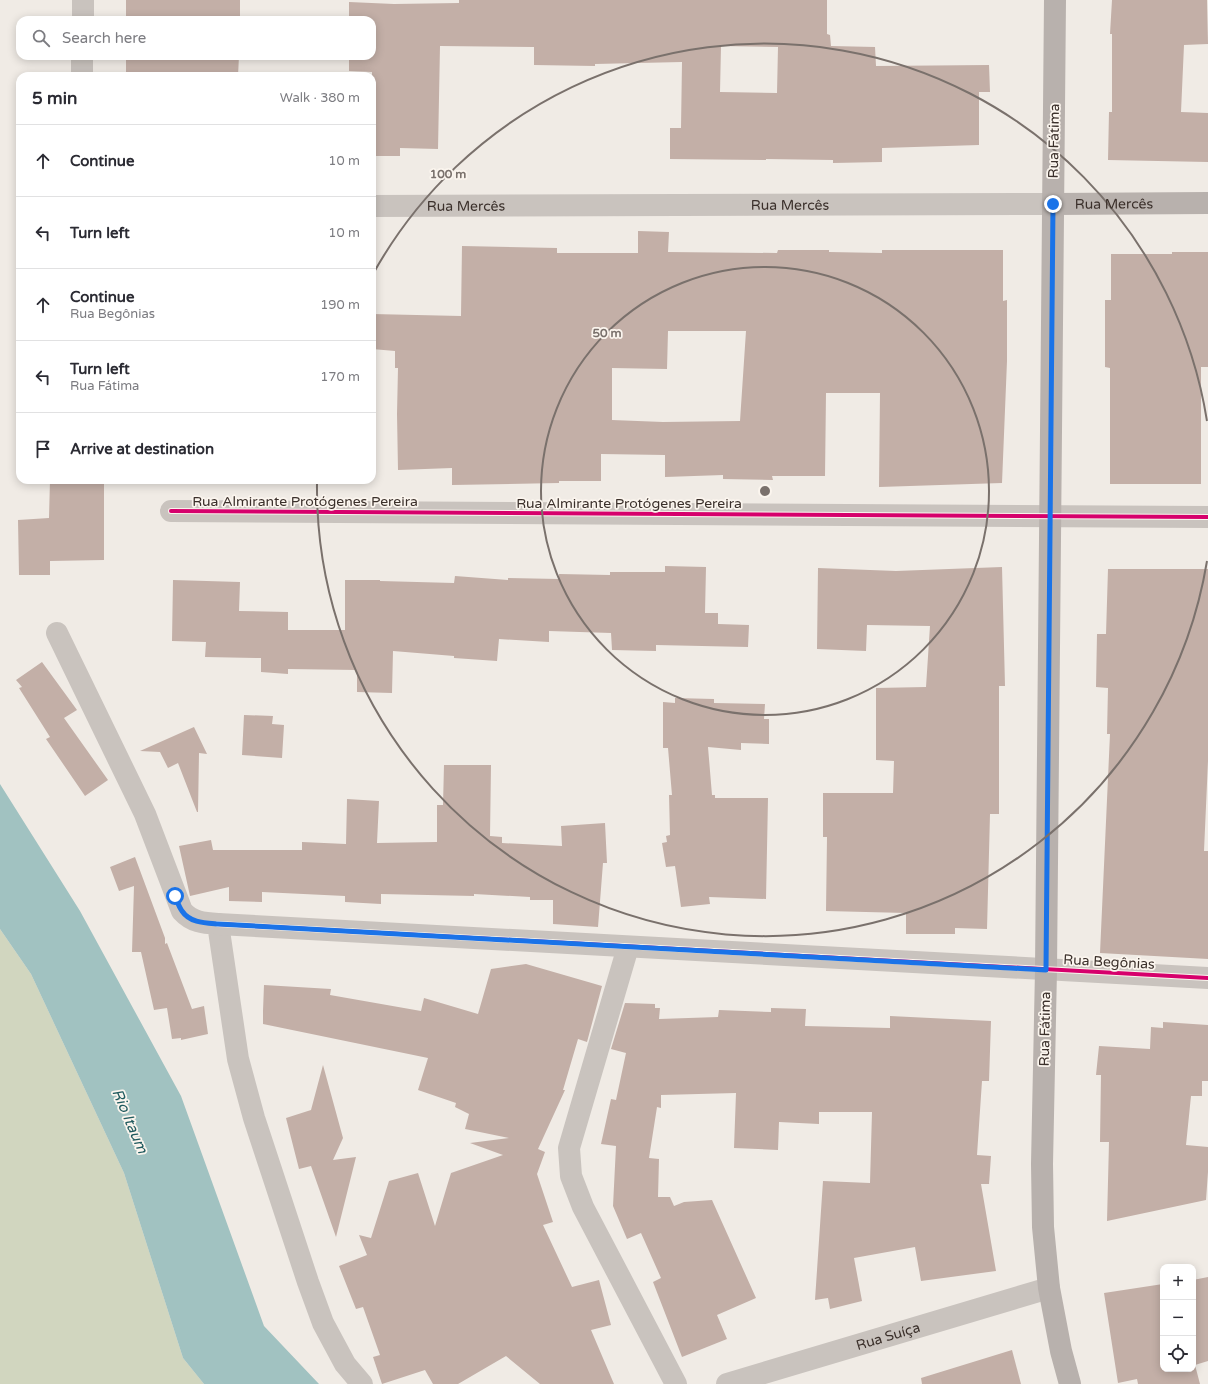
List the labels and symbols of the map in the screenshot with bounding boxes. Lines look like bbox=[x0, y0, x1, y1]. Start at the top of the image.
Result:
street label: Rua Fátima bbox=[1045, 103, 1063, 179]
text: 100 m bbox=[430, 167, 466, 181]
route end bbox=[1044, 195, 1062, 213]
street label: Rua Mercês bbox=[1075, 195, 1154, 212]
street label: Rua Mercês bbox=[751, 196, 830, 213]
street label: Rua Mercês bbox=[427, 197, 506, 214]
text: 50 m bbox=[592, 326, 622, 340]
centre of rings bbox=[758, 484, 772, 498]
street label: Rua Almirante Protógenes Pereira bbox=[192, 493, 418, 510]
street label: Rua Almirante Protógenes Pereira bbox=[516, 495, 742, 512]
route start bbox=[166, 887, 184, 905]
street label: Rua Begônias bbox=[1063, 951, 1155, 973]
street label: Rua Fátima bbox=[1036, 991, 1054, 1067]
water label: Rio Itaum bbox=[108, 1086, 152, 1157]
street label: Rua Suíça bbox=[854, 1318, 922, 1354]

